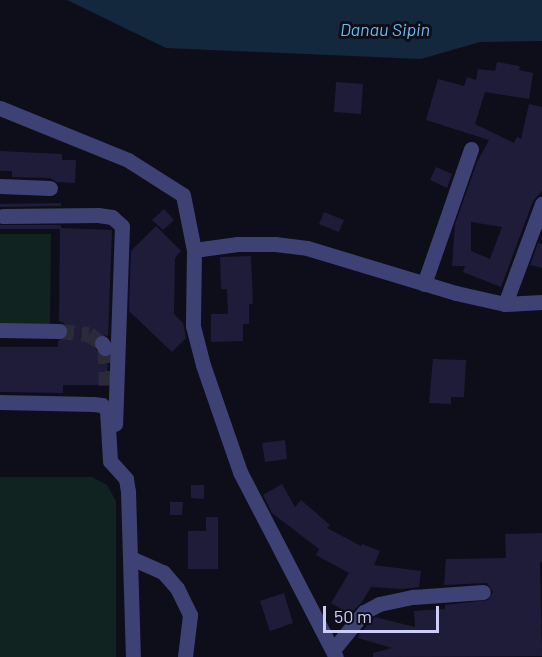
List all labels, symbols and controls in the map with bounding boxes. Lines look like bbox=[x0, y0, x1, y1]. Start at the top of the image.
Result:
water label: Danau Sipin bbox=[340, 18, 430, 40]
scale bar bbox=[326, 594, 442, 632]
text: 50 m bbox=[334, 605, 372, 627]

